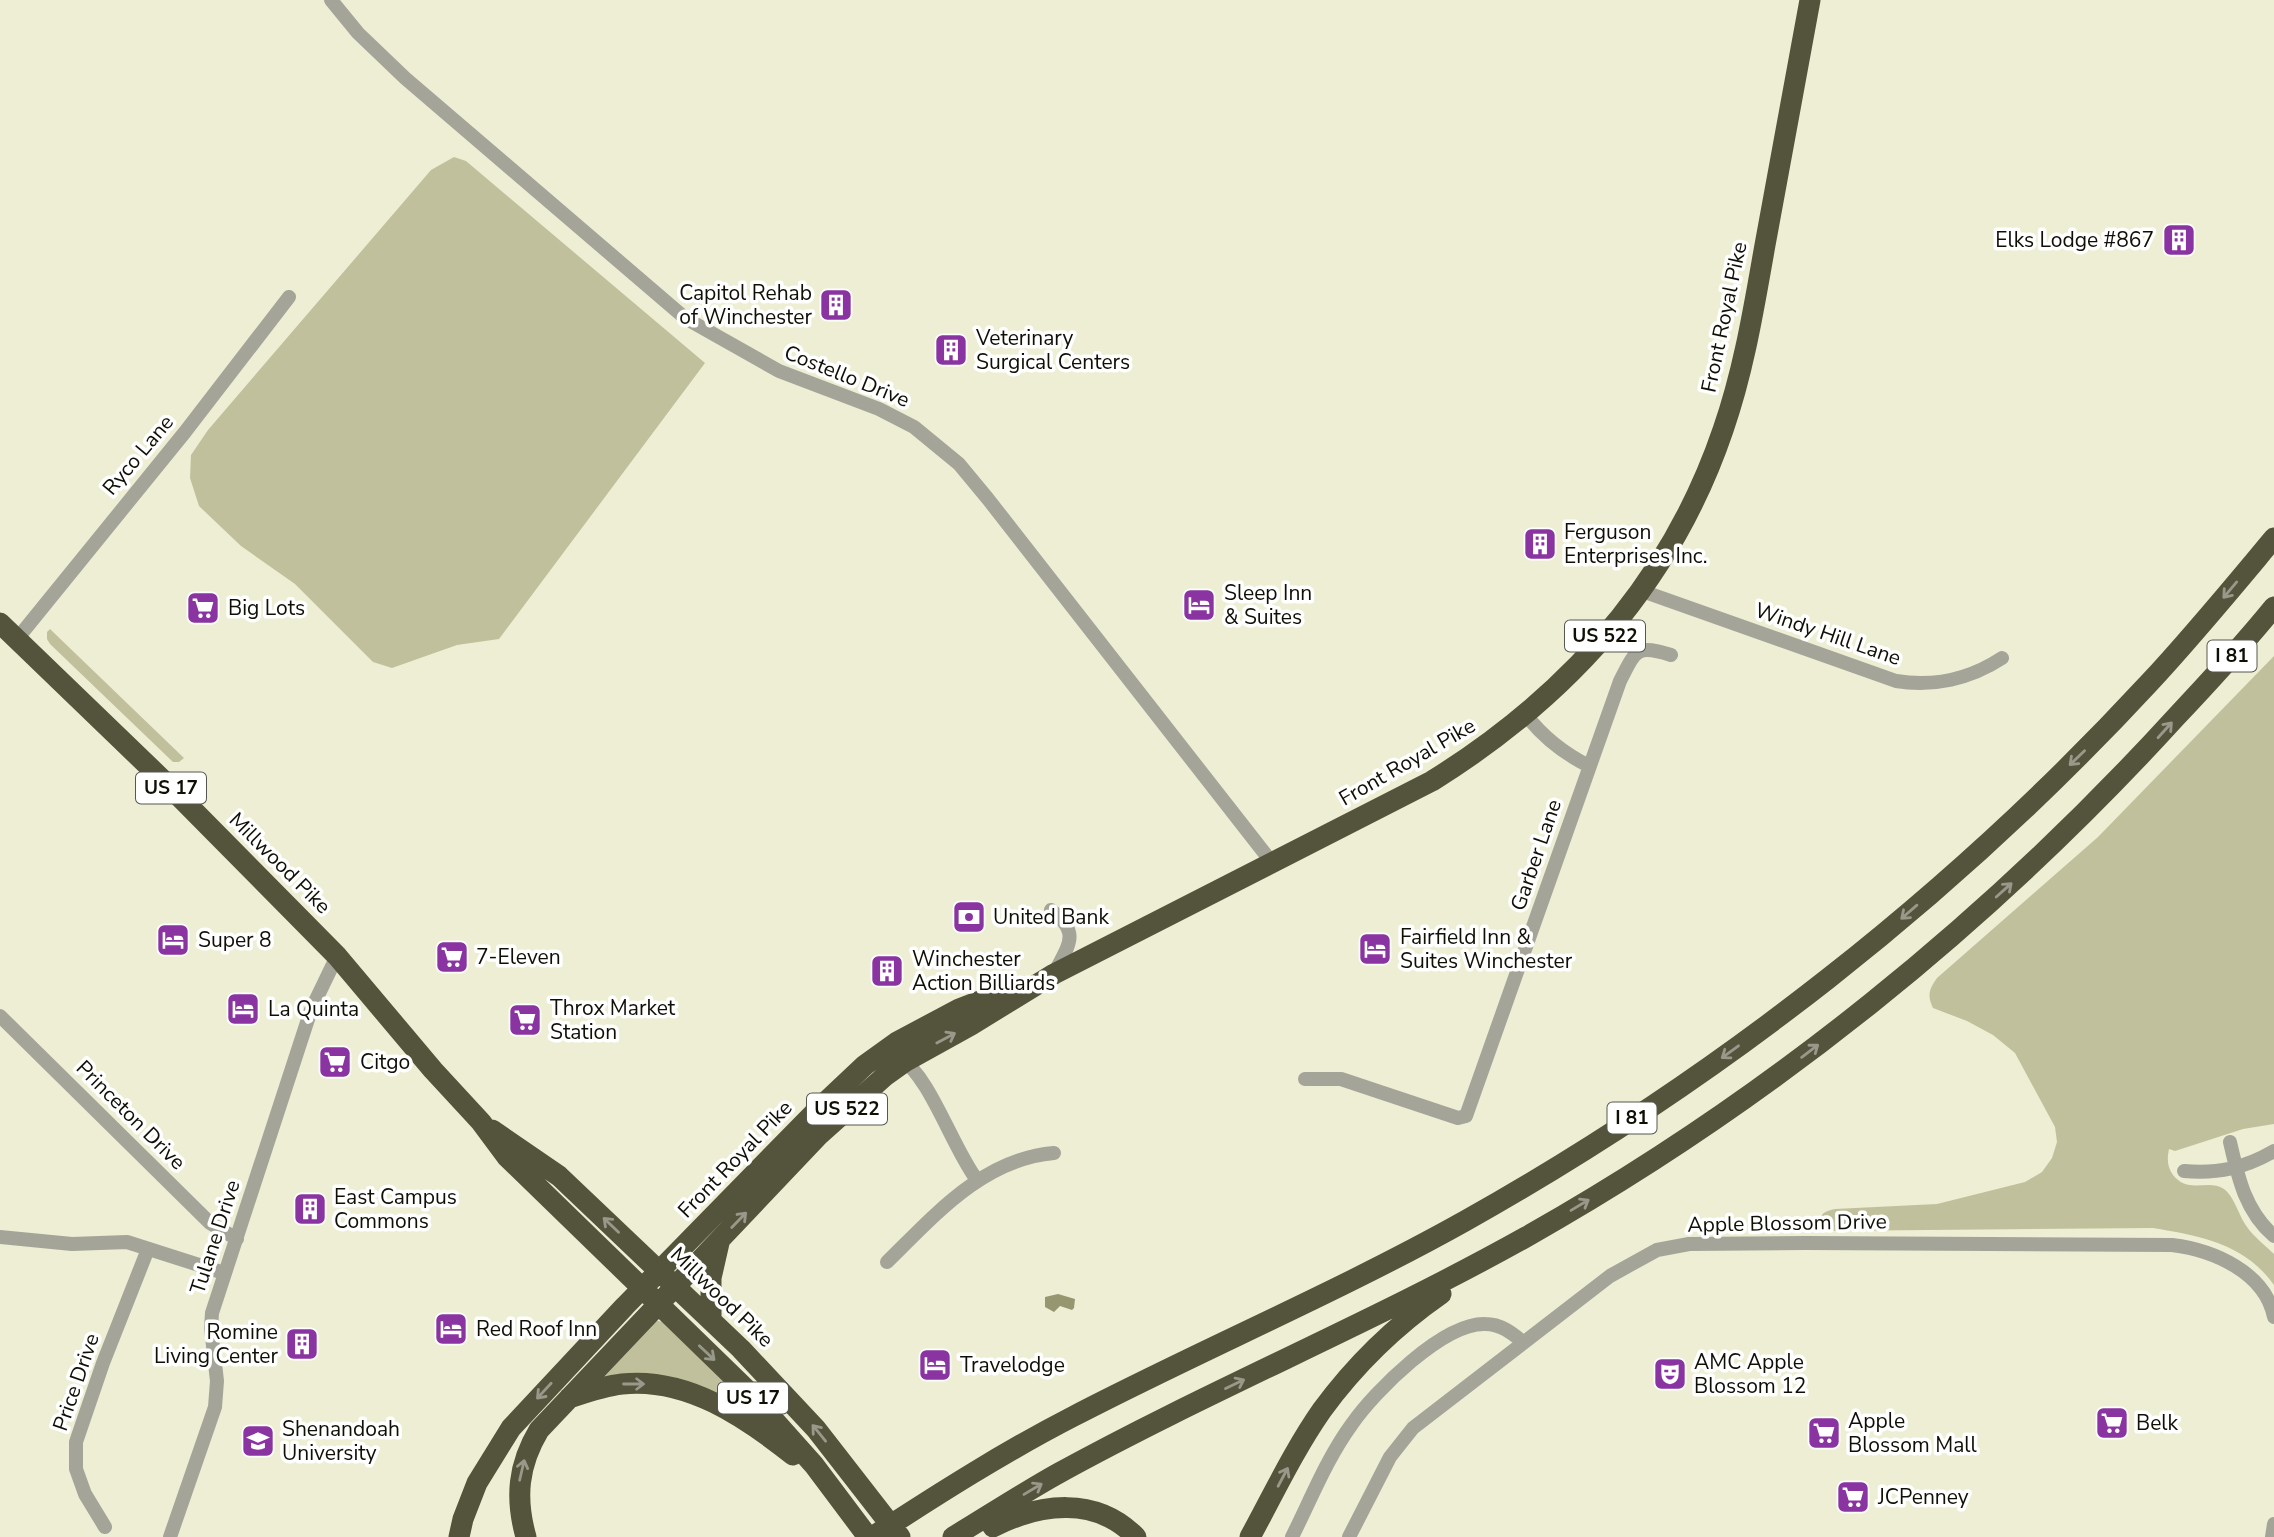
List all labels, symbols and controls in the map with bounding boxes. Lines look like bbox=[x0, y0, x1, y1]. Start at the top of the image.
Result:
building icon: Elks Lodge #867 bbox=[2160, 221, 2198, 259]
place label: Elks Lodge #867 bbox=[1995, 226, 2154, 254]
street label: Front Royal Pike bbox=[1694, 239, 1754, 395]
place label: Capitol Rehab of Winchester bbox=[679, 279, 812, 331]
building icon: Capitol Rehab of Winchester bbox=[817, 286, 855, 324]
place label: Veterinary Surgical Centers bbox=[975, 324, 1130, 376]
building icon: Veterinary Surgical Centers bbox=[932, 331, 970, 369]
street label: Costello Drive bbox=[780, 338, 914, 414]
street label: Ryco Lane bbox=[96, 409, 180, 501]
place label: Ferguson Enterprises Inc. bbox=[1564, 518, 1708, 570]
building icon: Ferguson Enterprises Inc. bbox=[1521, 525, 1559, 563]
place label: Sleep Inn & Suites bbox=[1224, 579, 1312, 631]
one-way arrow bbox=[2222, 581, 2238, 599]
hotel icon: Sleep Inn & Suites bbox=[1180, 586, 1218, 624]
supermarket icon: Big Lots bbox=[184, 589, 222, 627]
place label: Big Lots bbox=[228, 594, 305, 622]
street label: Windy Hill Lane bbox=[1751, 596, 1905, 672]
road number: US 522 bbox=[1565, 621, 1645, 652]
road number: I 81 bbox=[2208, 640, 2256, 671]
street label: Front Royal Pike bbox=[1334, 712, 1480, 812]
one-way arrow bbox=[2157, 721, 2173, 739]
one-way arrow bbox=[2068, 749, 2085, 766]
road number: US 17 bbox=[136, 772, 206, 804]
street label: Garber Lane bbox=[1504, 796, 1568, 914]
street label: Millwood Pike bbox=[223, 806, 337, 920]
one-way arrow bbox=[1995, 882, 2013, 898]
bank icon: United Bank bbox=[950, 898, 988, 936]
place label: United Bank bbox=[993, 903, 1109, 931]
one-way arrow bbox=[1901, 904, 1919, 920]
hotel icon: Super 8 bbox=[154, 921, 192, 959]
place label: Fairfield Inn & Suites Winchester bbox=[1400, 923, 1573, 975]
place label: Super 8 bbox=[198, 926, 272, 954]
hotel icon: Fairfield Inn & Suites Winchester bbox=[1356, 930, 1394, 968]
supermarket icon: 7-Eleven bbox=[433, 938, 471, 976]
place label: 7-Eleven bbox=[476, 943, 561, 971]
place label: Winchester Action Billiards bbox=[912, 945, 1055, 997]
building icon: Winchester Action Billiards bbox=[868, 952, 906, 990]
hotel icon: La Quinta bbox=[224, 990, 262, 1028]
place label: Throx Market Station bbox=[550, 994, 676, 1046]
place label: La Quinta bbox=[268, 995, 359, 1023]
supermarket icon: Throx Market Station bbox=[506, 1001, 544, 1039]
one-way arrow bbox=[935, 1031, 956, 1044]
supermarket icon: Citgo bbox=[316, 1043, 354, 1081]
one-way arrow bbox=[1800, 1043, 1819, 1058]
one-way arrow bbox=[1721, 1045, 1740, 1059]
place label: Citgo bbox=[360, 1048, 410, 1076]
street label: Princeton Drive bbox=[70, 1054, 192, 1176]
road number: US 522 bbox=[807, 1093, 887, 1124]
street label: Front Royal Pike bbox=[672, 1094, 798, 1224]
road number: I 81 bbox=[1608, 1102, 1656, 1134]
street label: Tulane Drive bbox=[183, 1176, 247, 1298]
place label: East Campus Commons bbox=[334, 1183, 457, 1235]
building icon: East Campus Commons bbox=[291, 1190, 329, 1228]
one-way arrow bbox=[1570, 1198, 1590, 1212]
street label: Apple Blossom Drive bbox=[1687, 1207, 1887, 1239]
one-way arrow bbox=[731, 1212, 748, 1229]
one-way arrow bbox=[603, 1216, 620, 1233]
street label: Millwood Pike bbox=[664, 1241, 780, 1353]
hotel icon: Red Roof Inn bbox=[432, 1310, 470, 1348]
place label: Red Roof Inn bbox=[476, 1315, 597, 1343]
place label: Romine Living Center bbox=[154, 1318, 278, 1370]
building icon: Romine Living Center bbox=[283, 1325, 321, 1363]
street label: Price Drive bbox=[46, 1330, 106, 1434]
one-way arrow bbox=[698, 1344, 715, 1361]
hotel icon: Travelodge bbox=[916, 1346, 954, 1384]
place label: AMC Apple Blossom 12 bbox=[1694, 1348, 1806, 1400]
place label: Travelodge bbox=[960, 1351, 1065, 1379]
theatre icon: AMC Apple Blossom 12 bbox=[1651, 1355, 1689, 1393]
one-way arrow bbox=[1224, 1377, 1245, 1391]
one-way arrow bbox=[622, 1378, 645, 1391]
one-way arrow bbox=[535, 1382, 552, 1399]
road number: US 17 bbox=[718, 1382, 788, 1414]
supermarket icon: Belk bbox=[2093, 1404, 2131, 1442]
place label: Apple Blossom Mall bbox=[1848, 1407, 1978, 1459]
place label: Belk bbox=[2136, 1409, 2179, 1437]
supermarket icon: Apple Blossom Mall bbox=[1805, 1414, 1843, 1452]
place label: Shenandoah University bbox=[282, 1415, 400, 1467]
school or university icon: Shenandoah University bbox=[239, 1422, 277, 1460]
one-way arrow bbox=[811, 1425, 827, 1443]
one-way arrow bbox=[516, 1459, 530, 1482]
one-way arrow bbox=[1277, 1467, 1290, 1488]
supermarket icon: JCPenney bbox=[1834, 1478, 1872, 1516]
one-way arrow bbox=[1022, 1481, 1042, 1495]
place label: JCPenney bbox=[1877, 1483, 1969, 1511]

